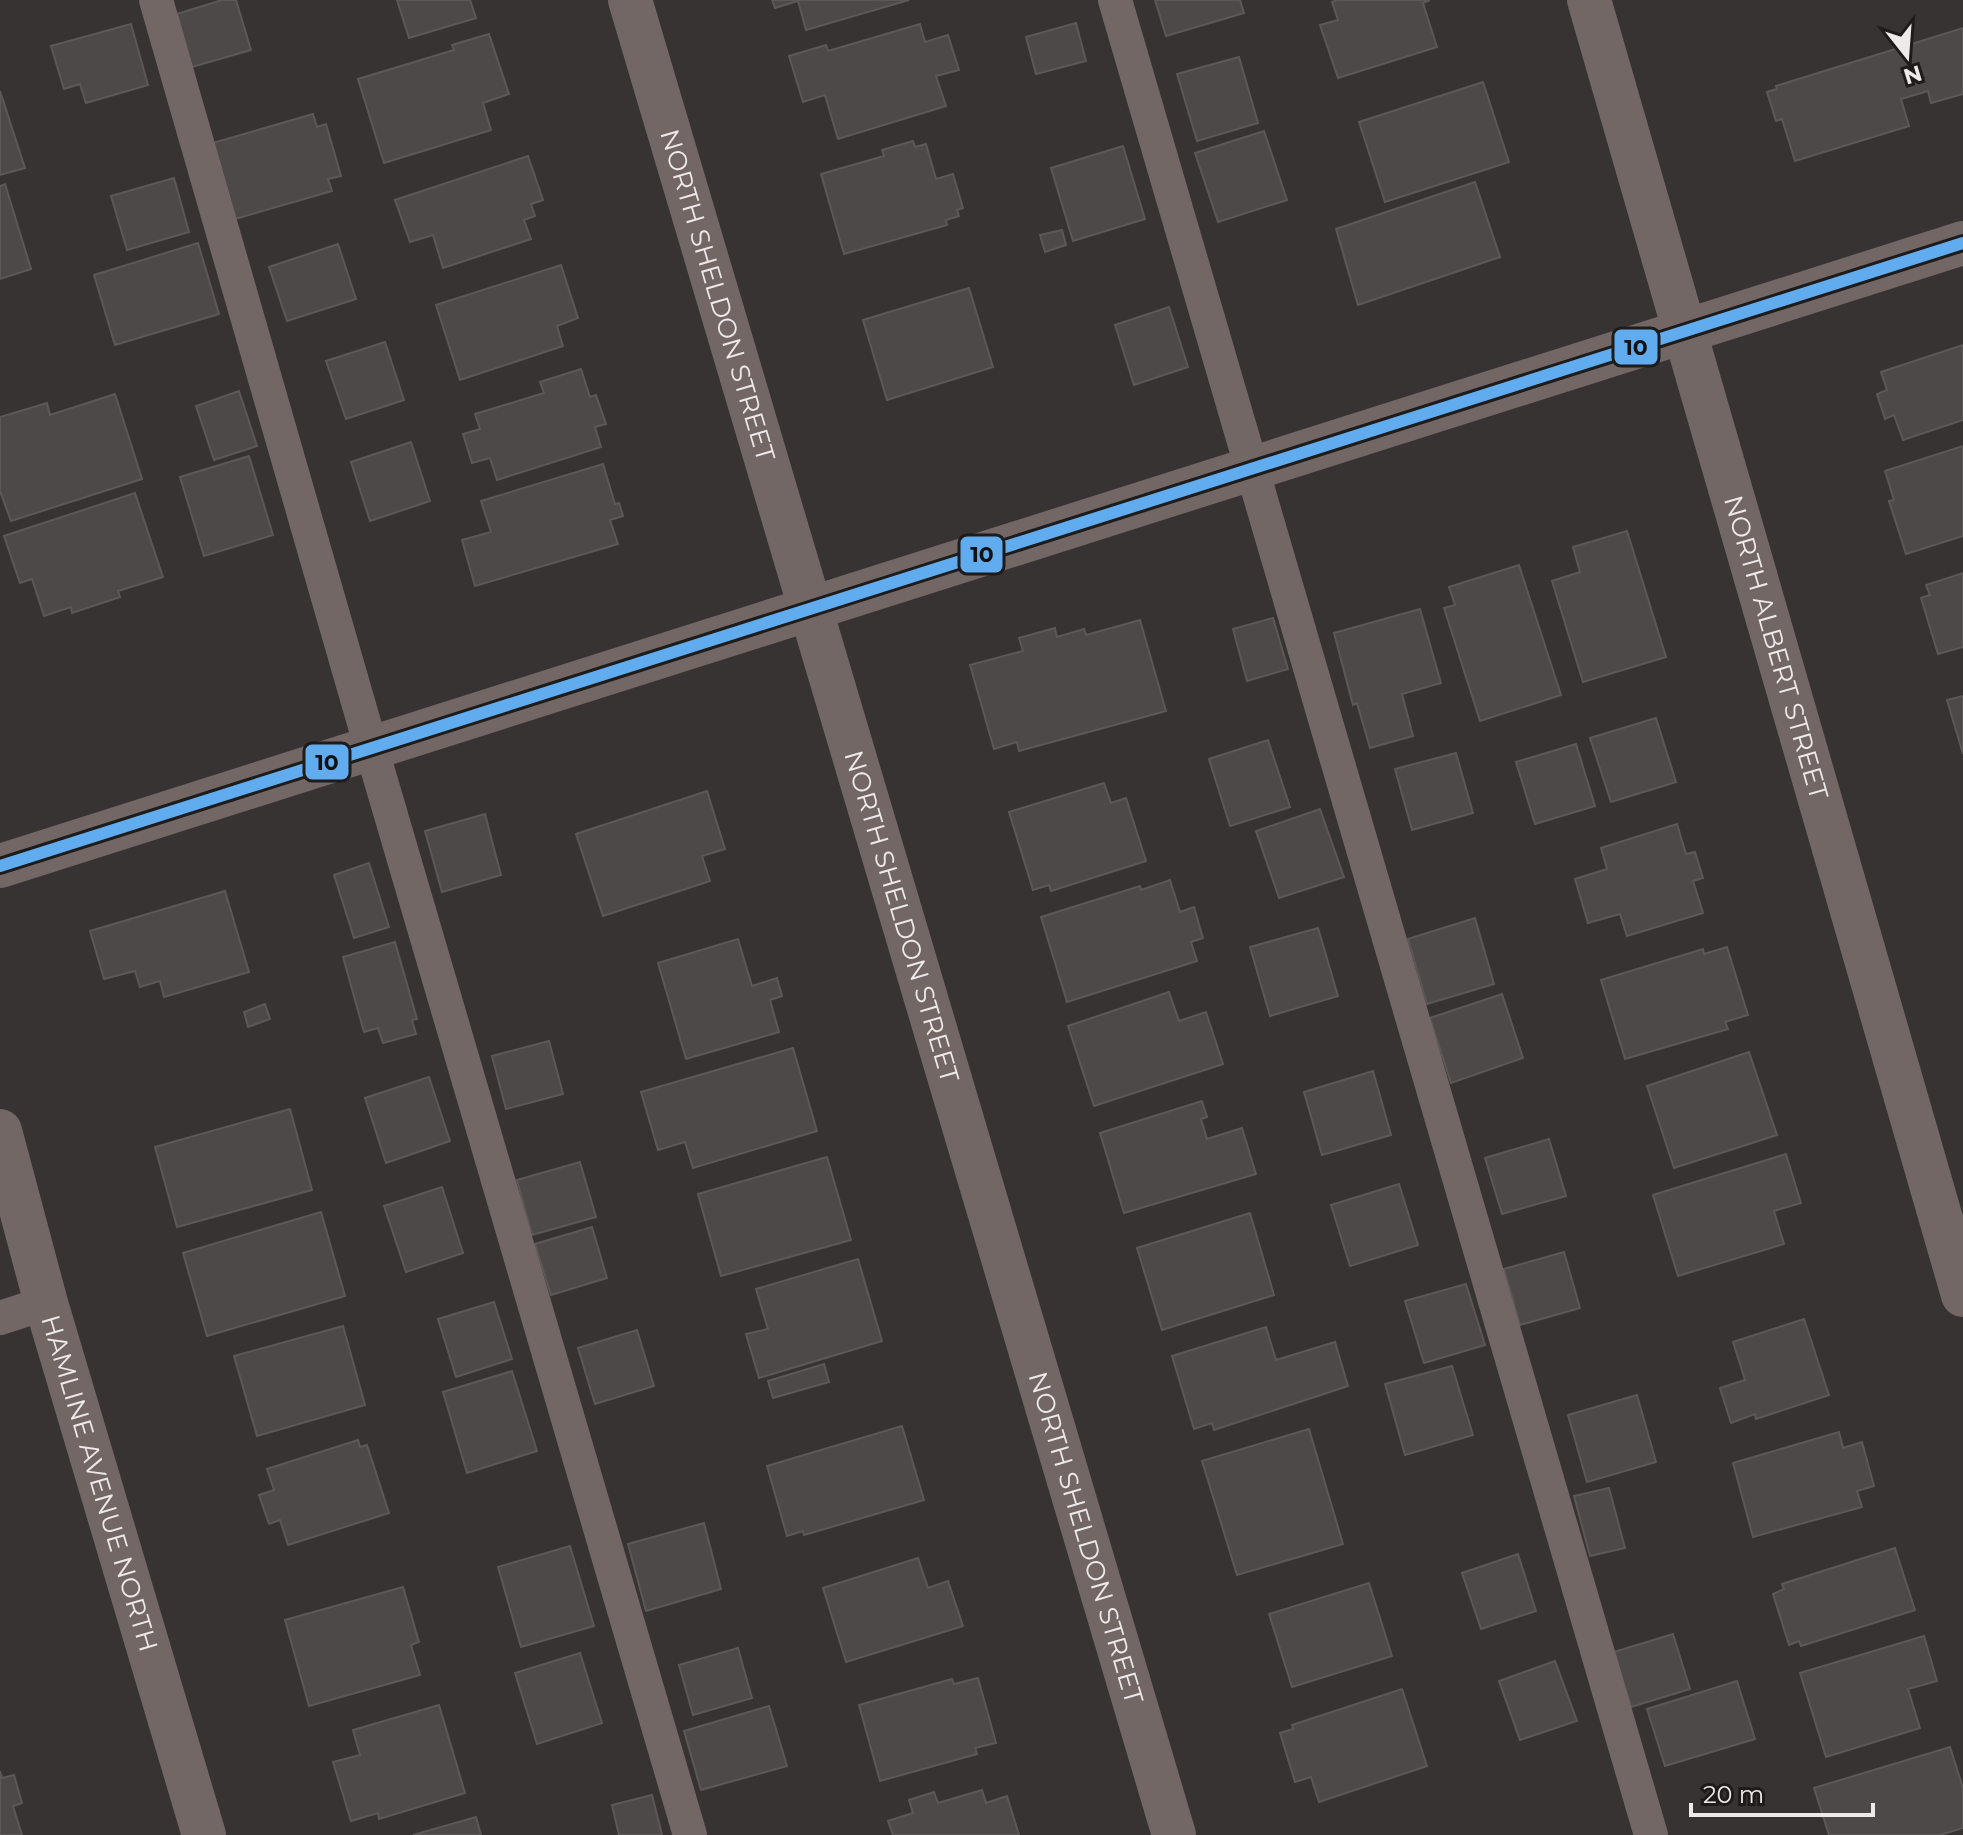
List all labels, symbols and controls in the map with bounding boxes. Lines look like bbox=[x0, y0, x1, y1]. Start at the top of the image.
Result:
north arrow bbox=[1867, 16, 1947, 96]
text: N bbox=[1900, 59, 1925, 90]
street label: NORTH SHELDON STREET bbox=[653, 125, 782, 465]
line badge: 10 bbox=[1613, 328, 1659, 366]
text: 10 bbox=[1624, 334, 1648, 361]
street label: NORTH ALBERT STREET bbox=[1717, 492, 1835, 803]
line badge: 10 bbox=[959, 535, 1004, 574]
text: 10 bbox=[970, 541, 994, 568]
line badge: 10 bbox=[304, 743, 350, 781]
street label: NORTH SHELDON STREET bbox=[837, 747, 966, 1086]
text: 10 bbox=[315, 749, 339, 776]
street label: HAMLINE AVENUE NORTH bbox=[34, 1311, 165, 1655]
street label: NORTH SHELDON STREET bbox=[1022, 1368, 1150, 1708]
scale bar bbox=[1691, 1767, 1873, 1817]
text: 20 m bbox=[1703, 1780, 1764, 1809]

